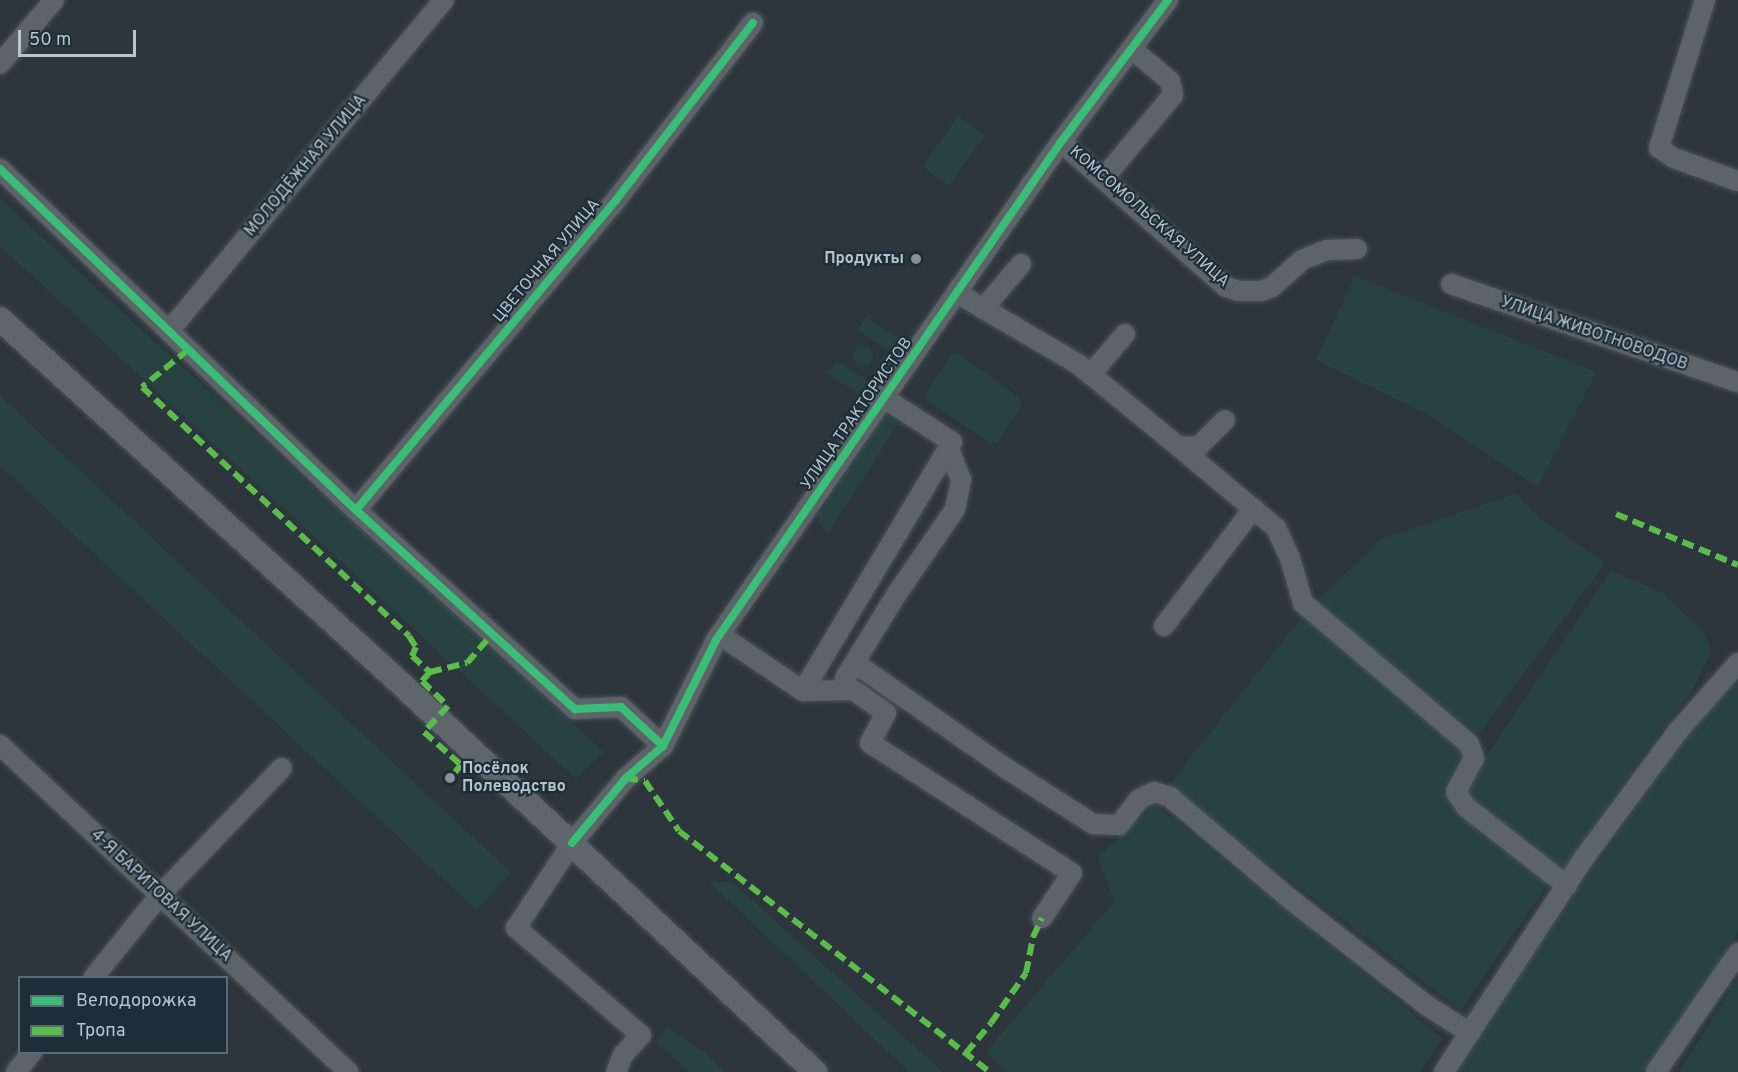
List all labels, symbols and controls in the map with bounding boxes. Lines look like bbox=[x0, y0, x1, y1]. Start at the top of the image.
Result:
scale bar bbox=[21, 18, 140, 56]
text: 50 m bbox=[29, 29, 71, 52]
street label: МОЛОДЁЖНАЯ УЛИЦА bbox=[241, 91, 371, 241]
street label: КОМСОМОЛЬСКАЯ УЛИЦА bbox=[1065, 142, 1233, 292]
street label: ЦВЕТОЧНАЯ УЛИЦА bbox=[490, 195, 604, 327]
place label: Продукты bbox=[824, 249, 904, 269]
marker: Продукты bbox=[909, 252, 923, 266]
street label: УЛИЦА ЖИВОТНОВОДОВ bbox=[1498, 293, 1690, 375]
street label: УЛИЦА ТРАКТОРИСТОВ bbox=[797, 334, 917, 494]
place label: Посёлок Полеводство bbox=[462, 759, 566, 797]
marker: Посёлок Полеводство bbox=[443, 771, 457, 785]
street label: 4-Я БАРИТОВАЯ УЛИЦА bbox=[87, 826, 235, 966]
legend bbox=[18, 976, 228, 1054]
text: Велодорожка bbox=[76, 990, 196, 1013]
text: Тропа bbox=[76, 1020, 125, 1043]

